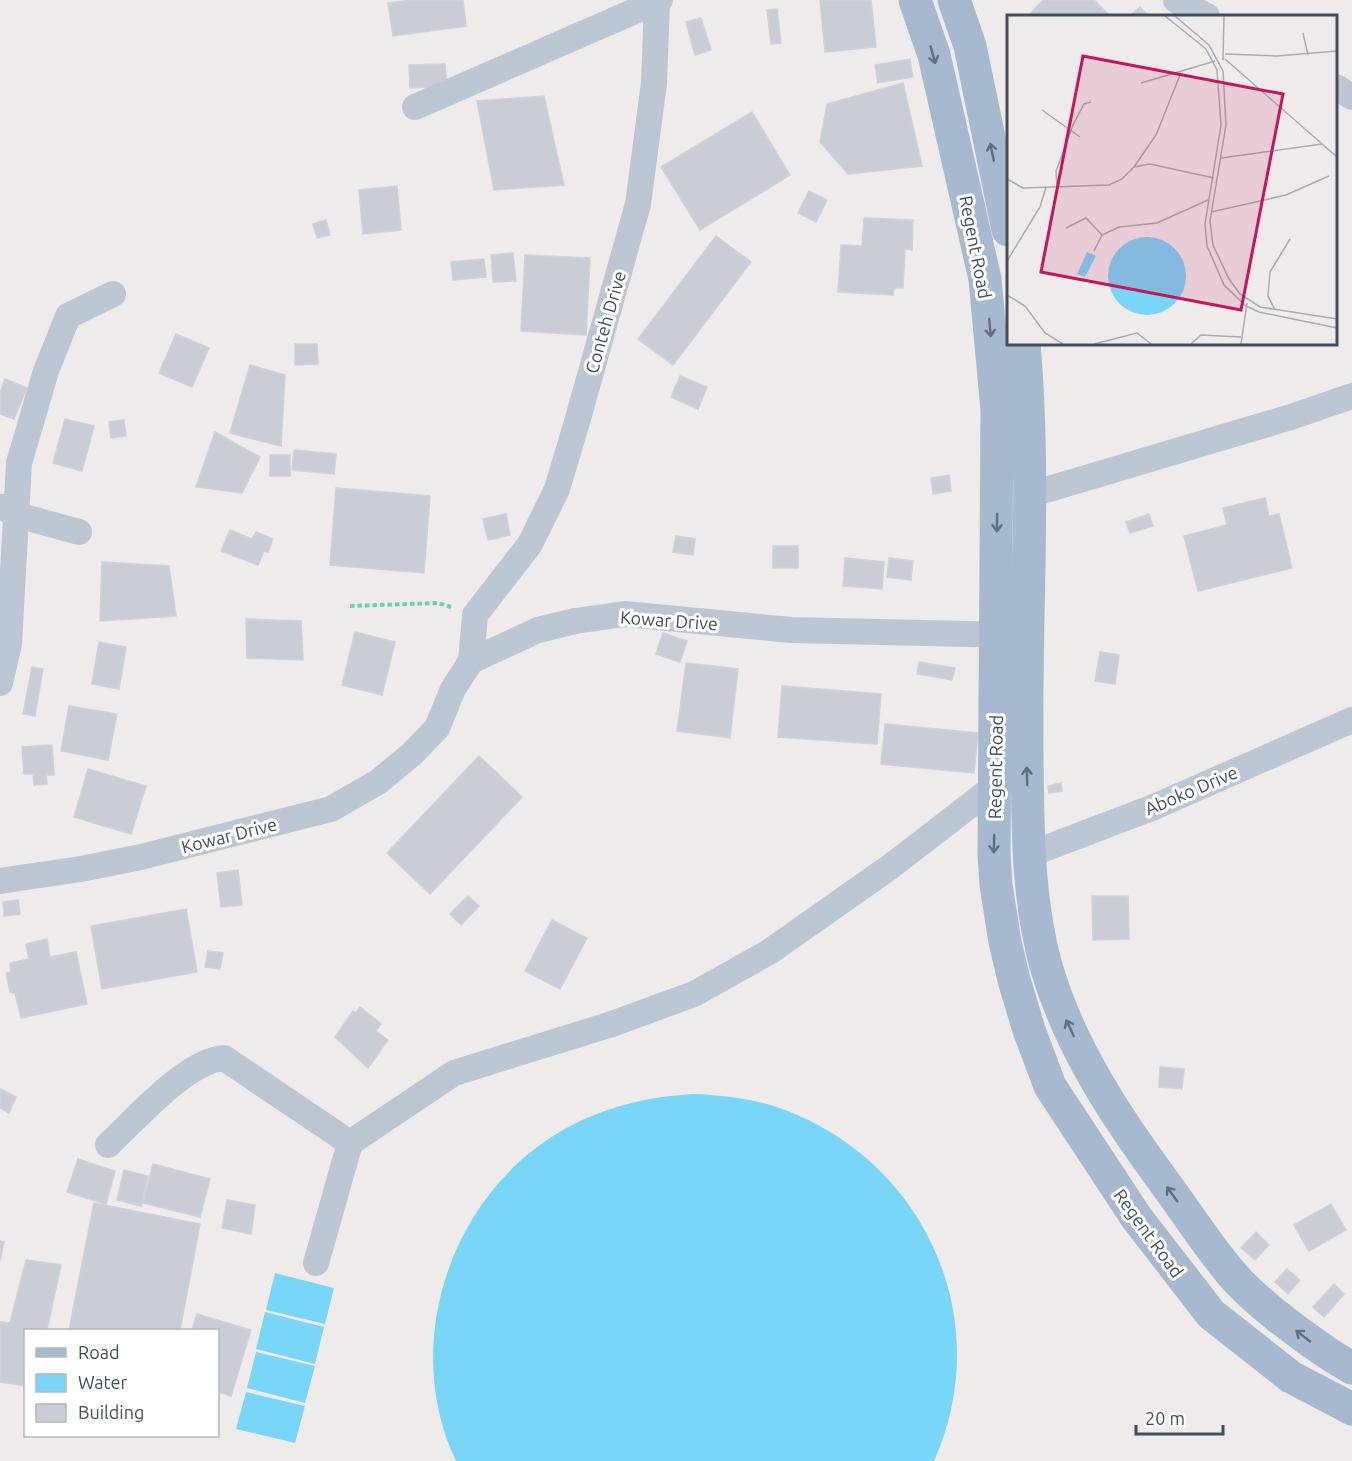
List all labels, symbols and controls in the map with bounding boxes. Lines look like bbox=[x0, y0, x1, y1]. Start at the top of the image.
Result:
inset map bbox=[1007, 15, 1337, 345]
one-way arrow bbox=[928, 45, 939, 64]
one-way arrow bbox=[986, 143, 997, 162]
street label: Regent Road bbox=[956, 194, 996, 300]
street label: Conteh Drive bbox=[581, 268, 629, 376]
one-way arrow bbox=[984, 318, 995, 338]
one-way arrow bbox=[991, 512, 1003, 532]
street label: Kowar Drive bbox=[619, 607, 719, 633]
street label: Regent Road bbox=[984, 715, 1006, 819]
street label: Aboko Drive bbox=[1142, 762, 1240, 818]
one-way arrow bbox=[1021, 767, 1033, 787]
street label: Kowar Drive bbox=[179, 813, 279, 857]
one-way arrow bbox=[988, 833, 1000, 853]
one-way arrow bbox=[1064, 1020, 1075, 1038]
street label: Regent Road bbox=[1110, 1185, 1188, 1281]
one-way arrow bbox=[1166, 1186, 1179, 1202]
legend bbox=[24, 1329, 219, 1437]
one-way arrow bbox=[1295, 1330, 1311, 1343]
text: Road bbox=[78, 1342, 120, 1362]
text: Water bbox=[78, 1372, 128, 1392]
scale bar bbox=[1136, 1398, 1223, 1436]
text: Building bbox=[78, 1402, 144, 1422]
text: 20 m bbox=[1145, 1408, 1185, 1428]

